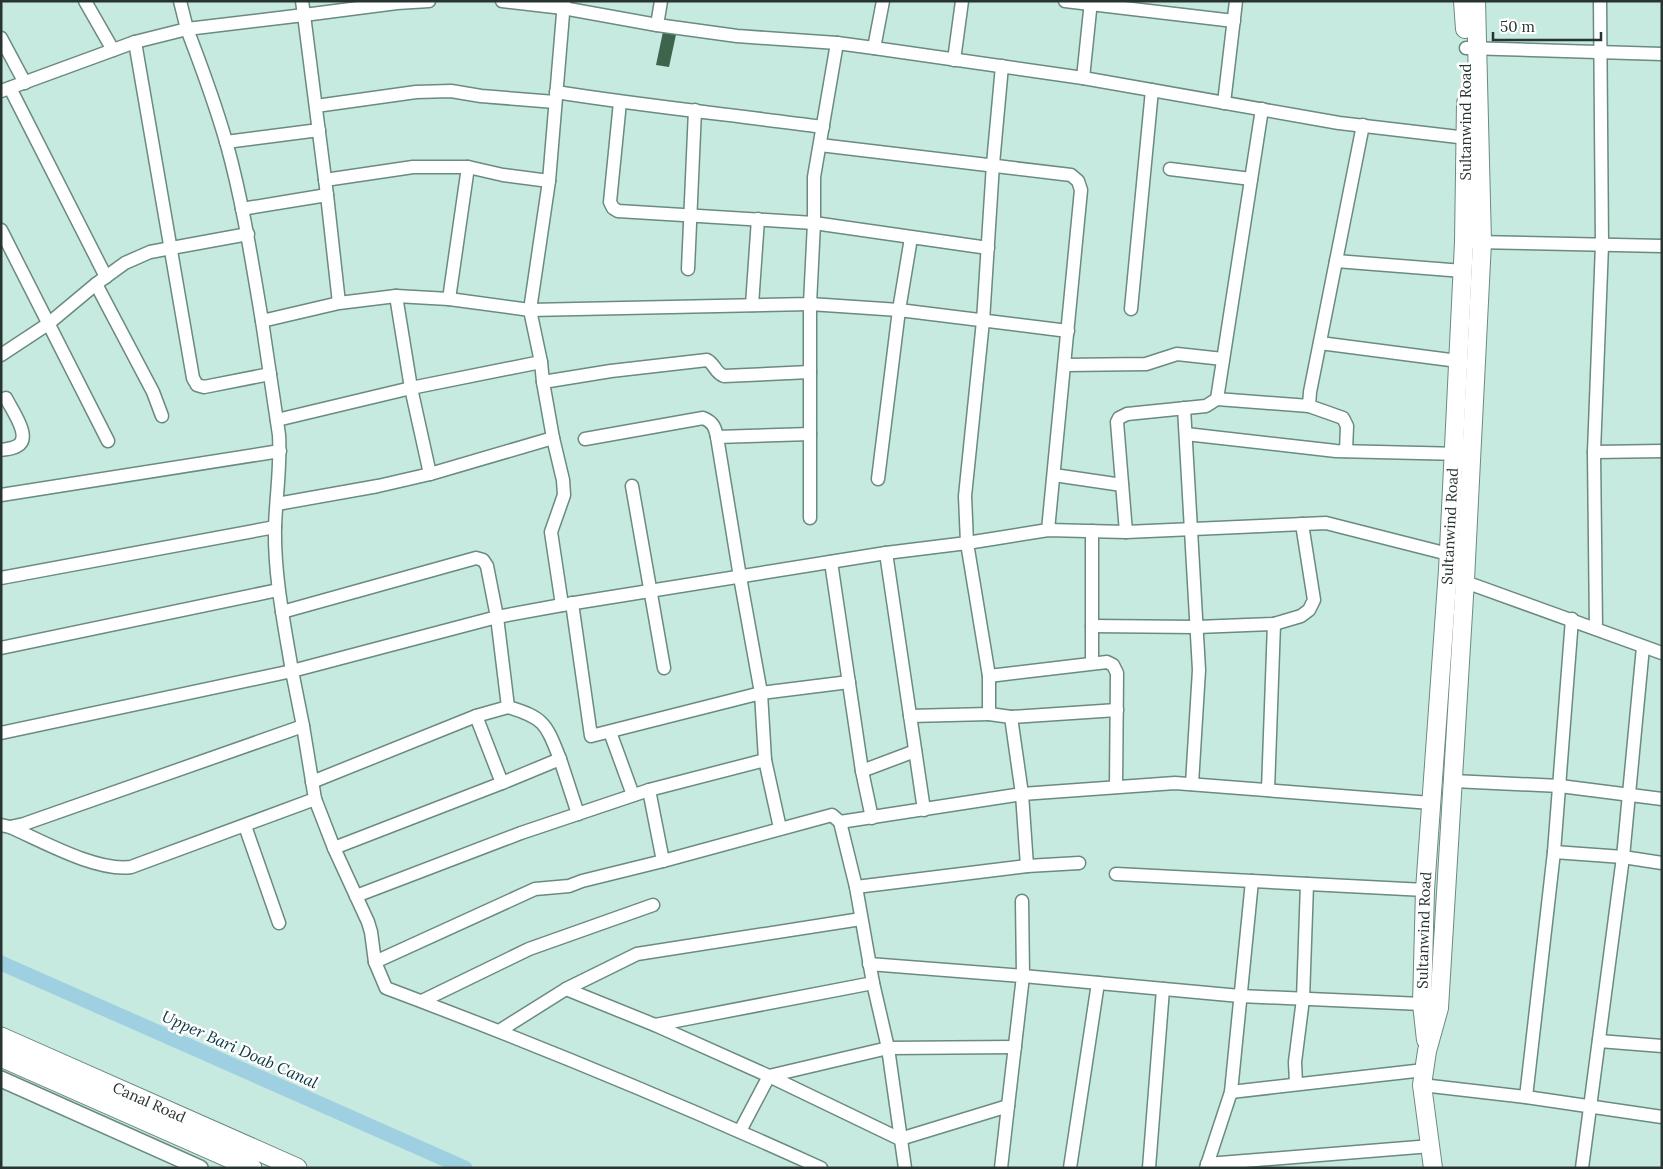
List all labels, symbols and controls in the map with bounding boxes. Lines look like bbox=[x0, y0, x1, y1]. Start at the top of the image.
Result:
scale bar bbox=[1493, 10, 1600, 42]
text: 50 m bbox=[1500, 17, 1535, 36]
street label: Sultanwind Road bbox=[1456, 64, 1475, 180]
street label: Sultanwind Road bbox=[1437, 467, 1462, 585]
street label: Sultanwind Road bbox=[1412, 871, 1435, 989]
water label: Upper Bari Doab Canal bbox=[159, 1006, 322, 1093]
street label: Canal Road bbox=[110, 1078, 189, 1127]

